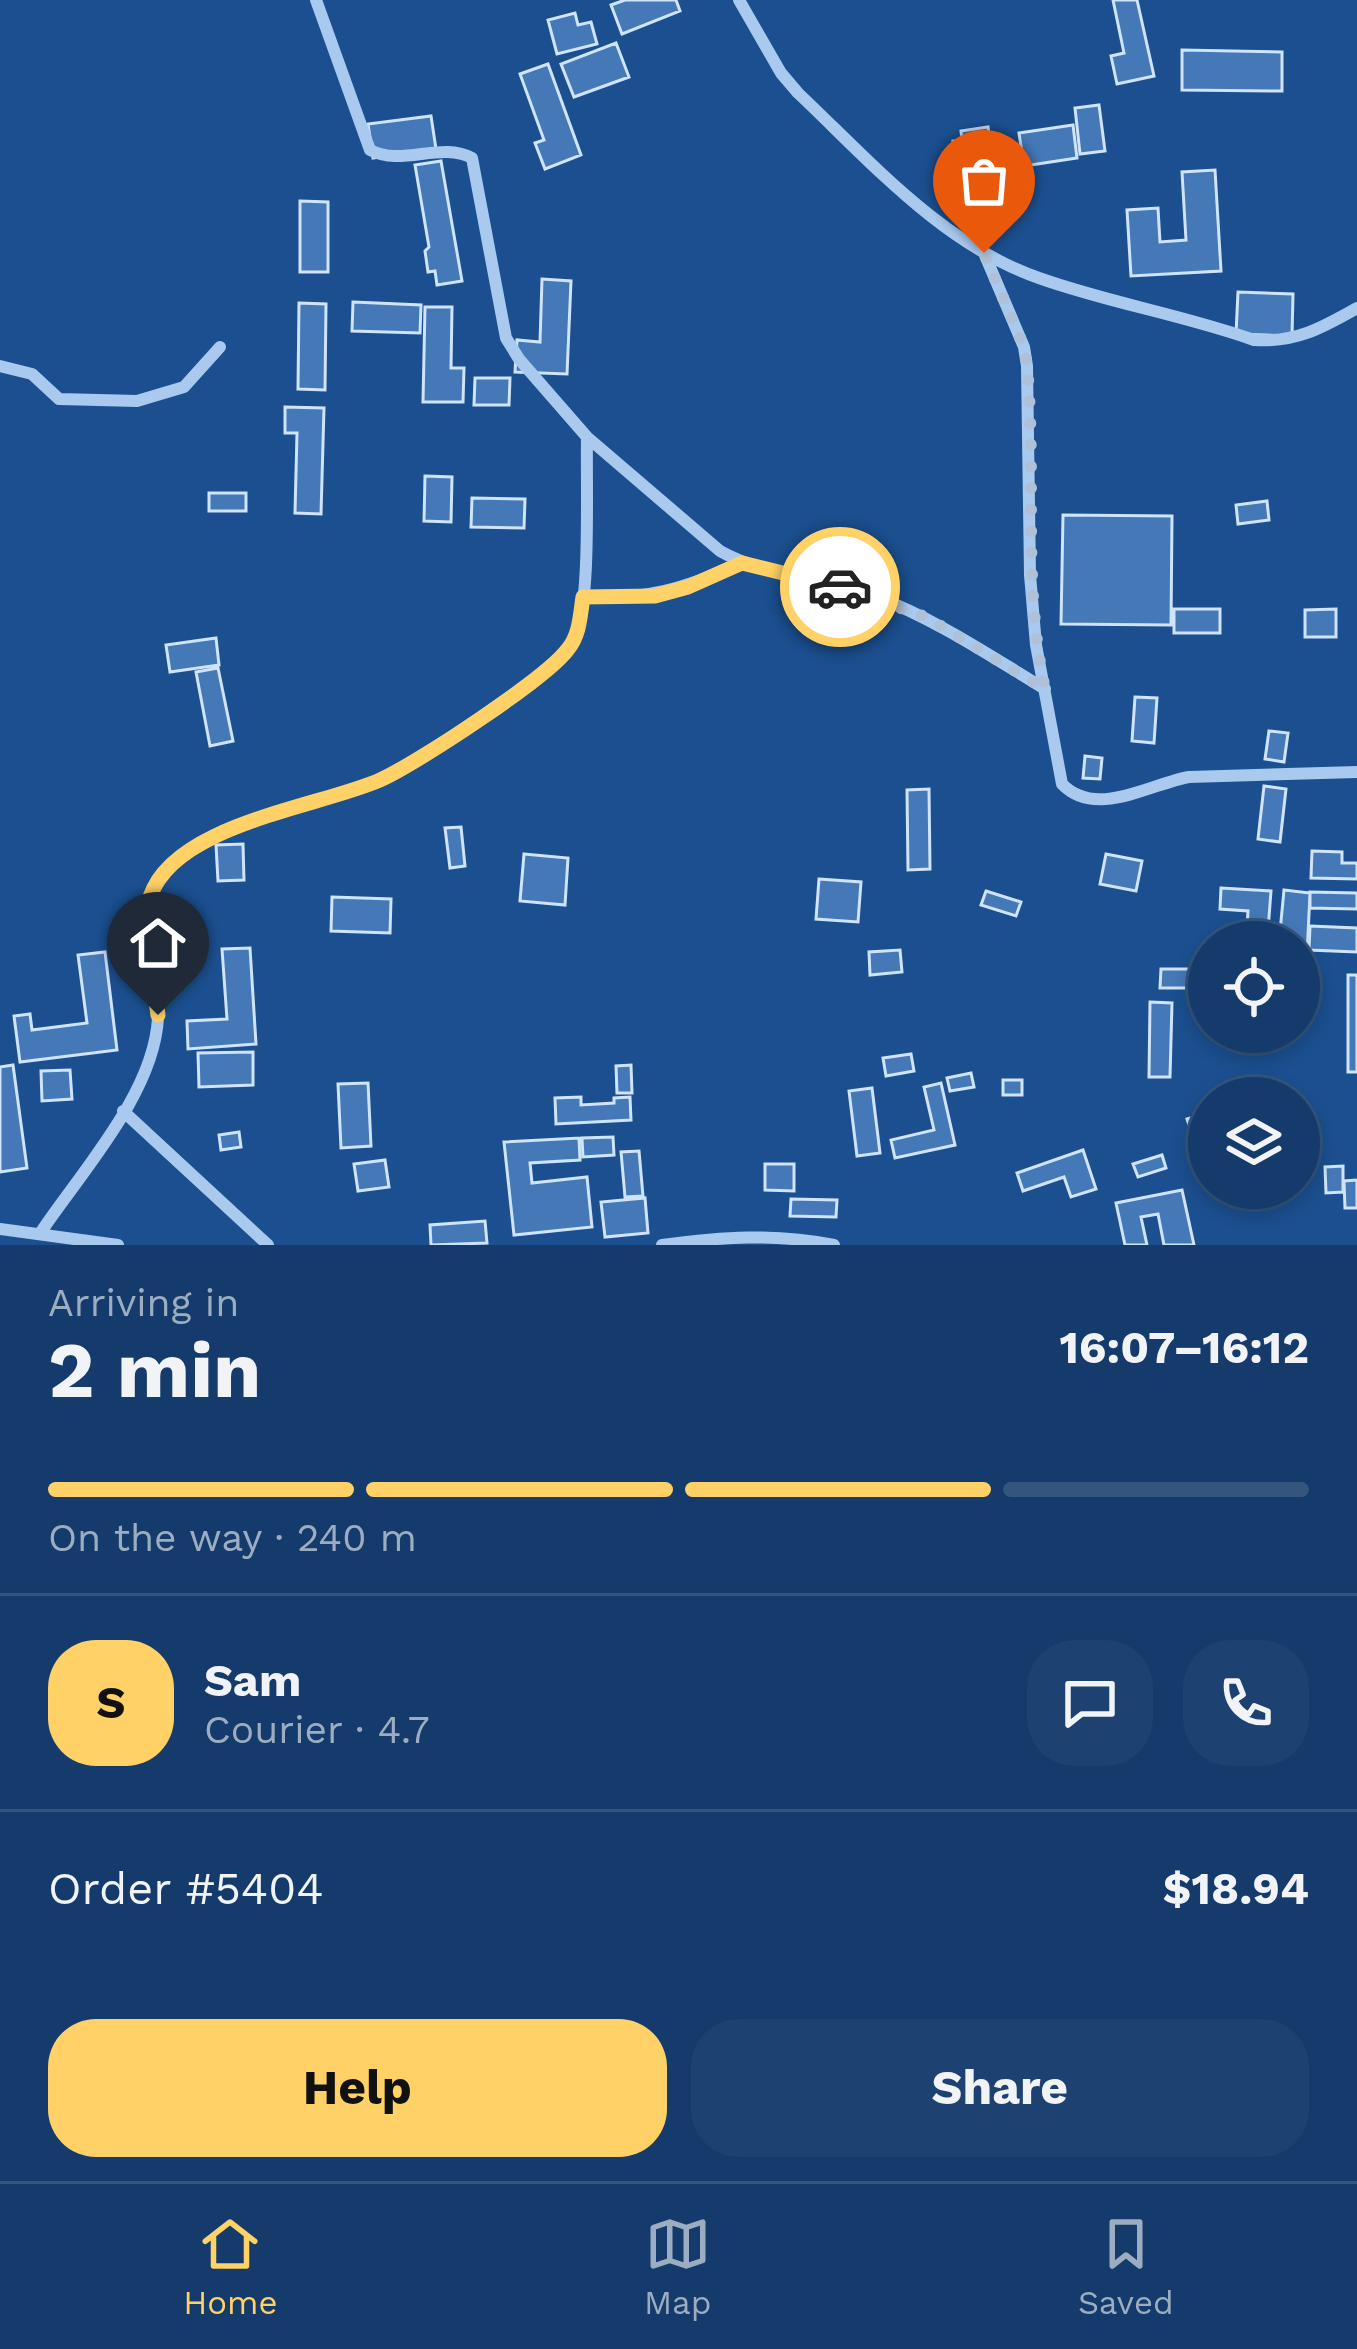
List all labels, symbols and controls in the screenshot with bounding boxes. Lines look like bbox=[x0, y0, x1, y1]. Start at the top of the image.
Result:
pin bbox=[933, 130, 1035, 253]
icon: bag bbox=[951, 148, 1017, 214]
courier bbox=[780, 527, 900, 647]
icon: car bbox=[807, 554, 873, 620]
pin bbox=[107, 892, 209, 1015]
icon: home bbox=[125, 910, 191, 976]
map controls bbox=[1188, 921, 1320, 1209]
button: locate bbox=[1188, 921, 1320, 1053]
button: layers bbox=[1188, 1077, 1320, 1209]
text: Arriving in bbox=[48, 1280, 239, 1325]
text: 16:07–16:12 bbox=[1059, 1321, 1309, 1374]
text: 2 min bbox=[48, 1324, 261, 1416]
text: On the way · 240 m bbox=[48, 1515, 417, 1560]
button: chat bbox=[1027, 1640, 1153, 1766]
button: phone bbox=[1183, 1640, 1309, 1766]
text: Sam bbox=[204, 1654, 301, 1707]
text: S bbox=[96, 1676, 126, 1729]
text: Courier · 4.7 bbox=[204, 1707, 430, 1752]
text: Order #5404 bbox=[48, 1862, 324, 1915]
text: $18.94 bbox=[1163, 1862, 1309, 1915]
button: Help bbox=[48, 2019, 667, 2157]
button: Share bbox=[691, 2019, 1309, 2157]
tab: Home bbox=[183, 2211, 278, 2322]
tab: Map bbox=[644, 2211, 711, 2322]
tab: Saved bbox=[1078, 2211, 1174, 2322]

